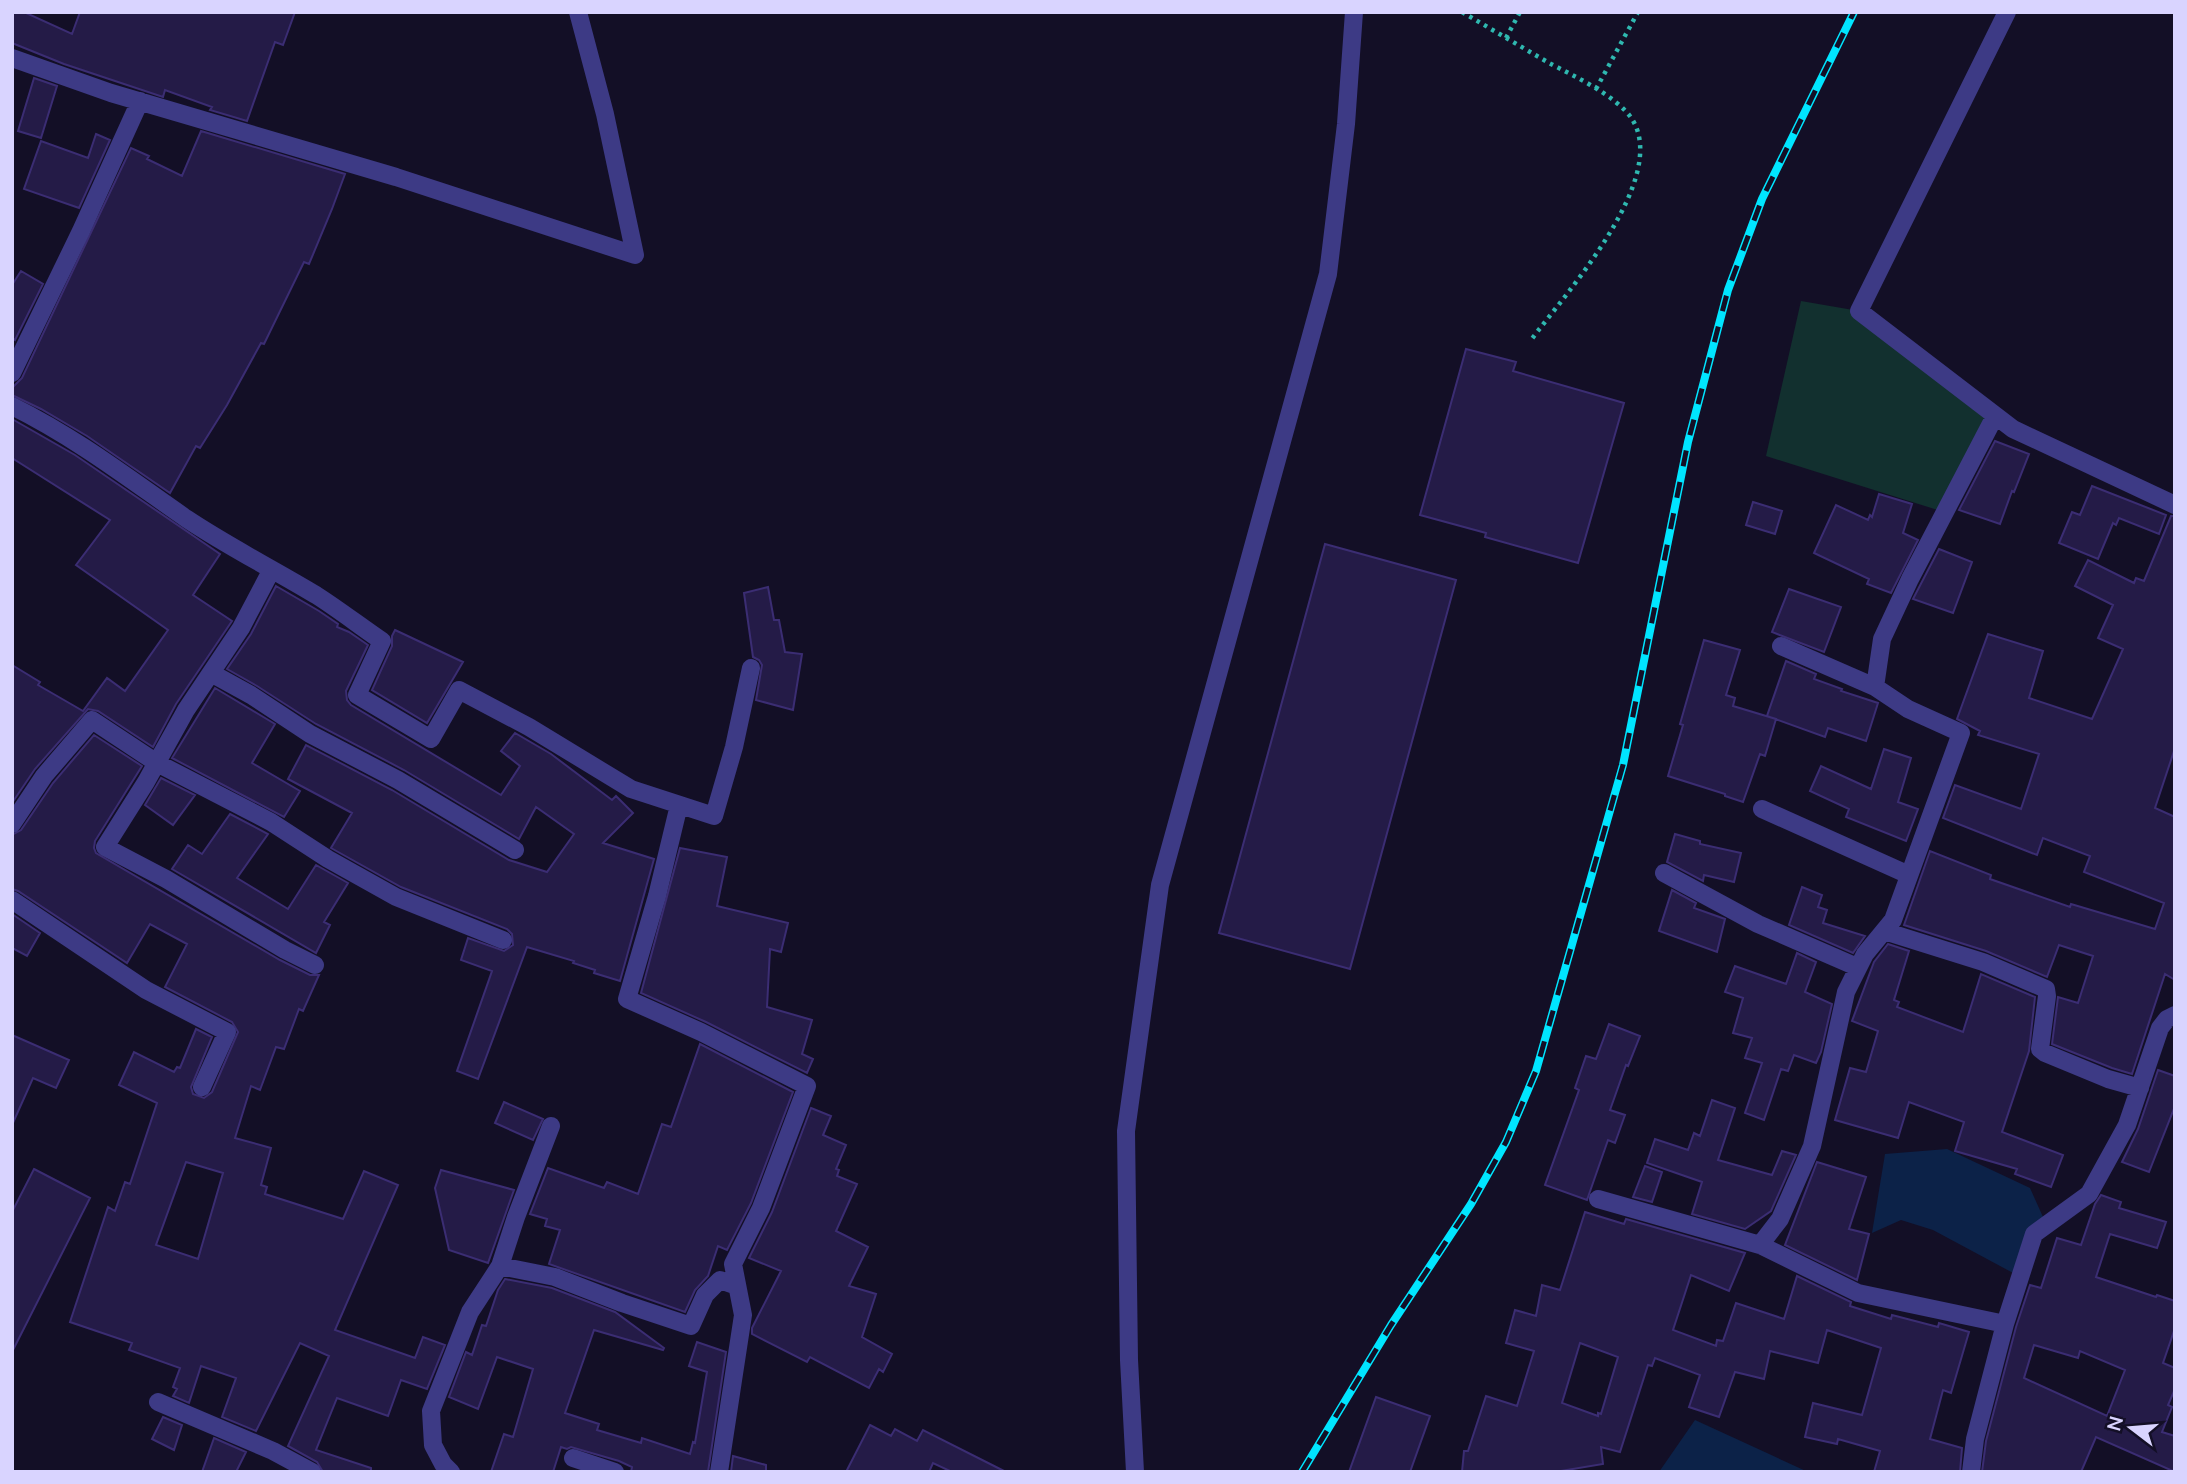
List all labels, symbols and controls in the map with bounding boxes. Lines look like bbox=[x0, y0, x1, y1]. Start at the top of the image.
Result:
north arrow bbox=[2096, 1393, 2166, 1463]
text: N bbox=[2101, 1413, 2128, 1434]

